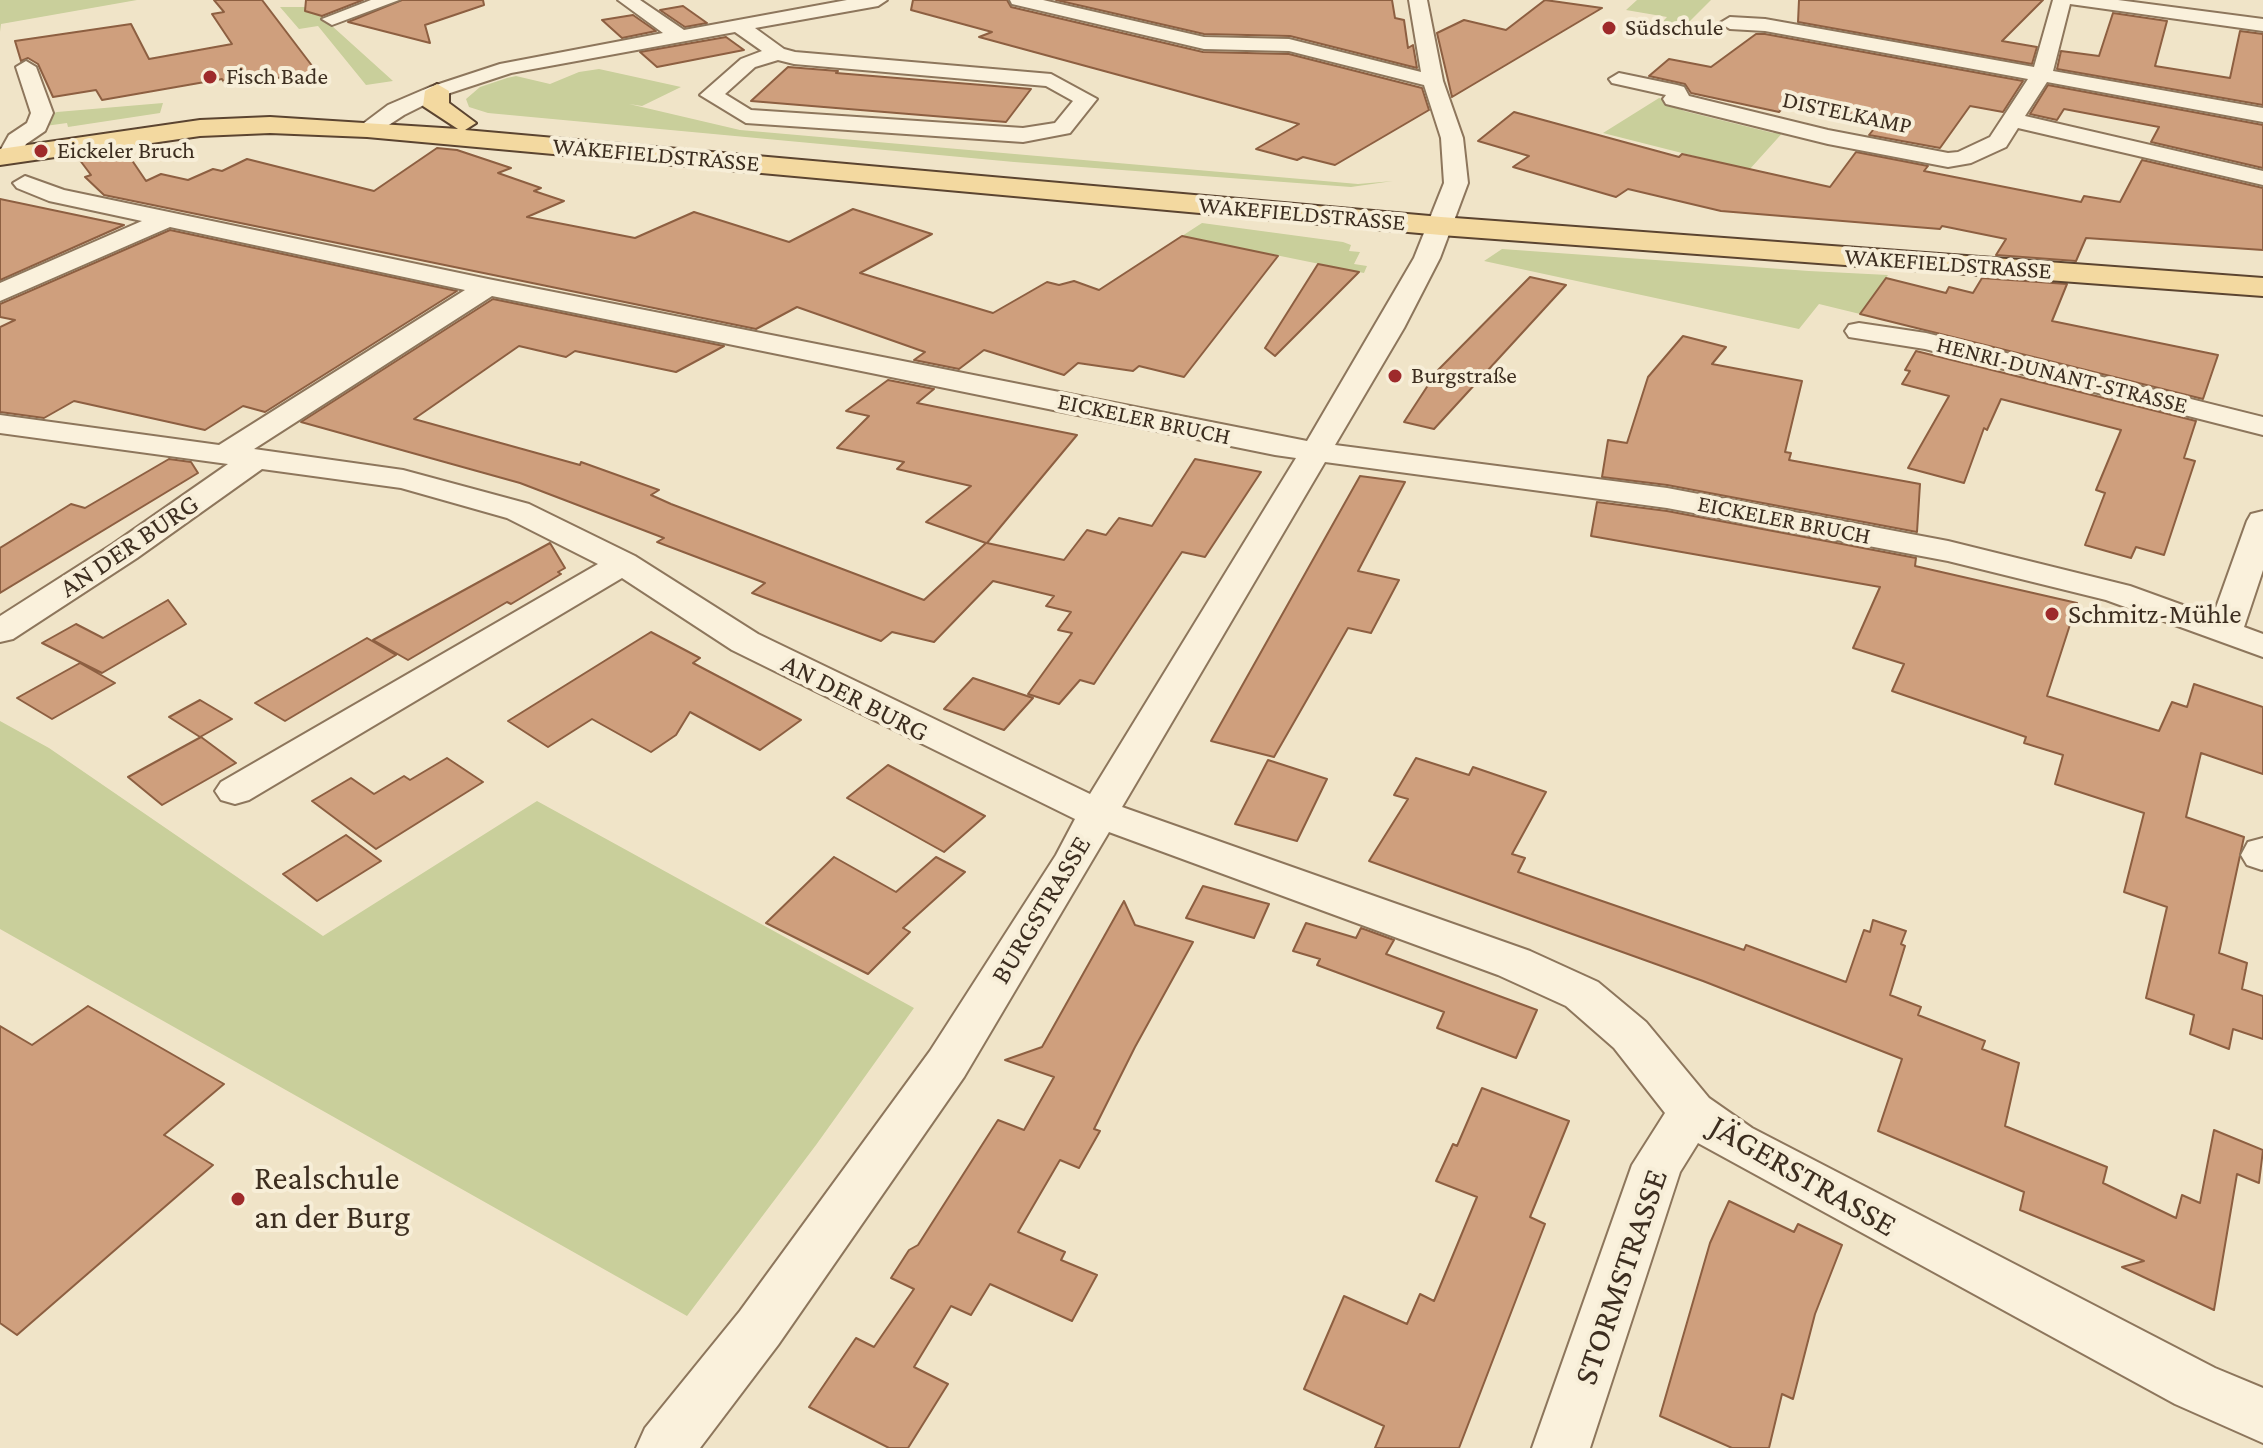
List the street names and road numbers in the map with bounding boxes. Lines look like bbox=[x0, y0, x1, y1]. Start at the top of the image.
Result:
street label: DISTELKAMP bbox=[1780, 85, 1914, 141]
street label: WAKEFIELDSTRASSE bbox=[551, 132, 761, 178]
street label: WAKEFIELDSTRASSE bbox=[1197, 191, 1407, 237]
street label: WAKEFIELDSTRASSE bbox=[1844, 242, 2052, 286]
street label: HENRI-DUNANT-STRASSE bbox=[1934, 330, 2190, 420]
street label: EICKELER BRUCH bbox=[1055, 387, 1233, 451]
street label: AN DER BURG bbox=[53, 487, 205, 605]
street label: EICKELER BRUCH bbox=[1695, 489, 1873, 551]
street label: AN DER BURG bbox=[776, 647, 934, 749]
street label: BURGSTRASSE bbox=[984, 830, 1098, 990]
street label: JÄGERSTRASSE bbox=[1702, 1106, 1904, 1246]
street label: STORMSTRASSE bbox=[1565, 1164, 1677, 1390]

